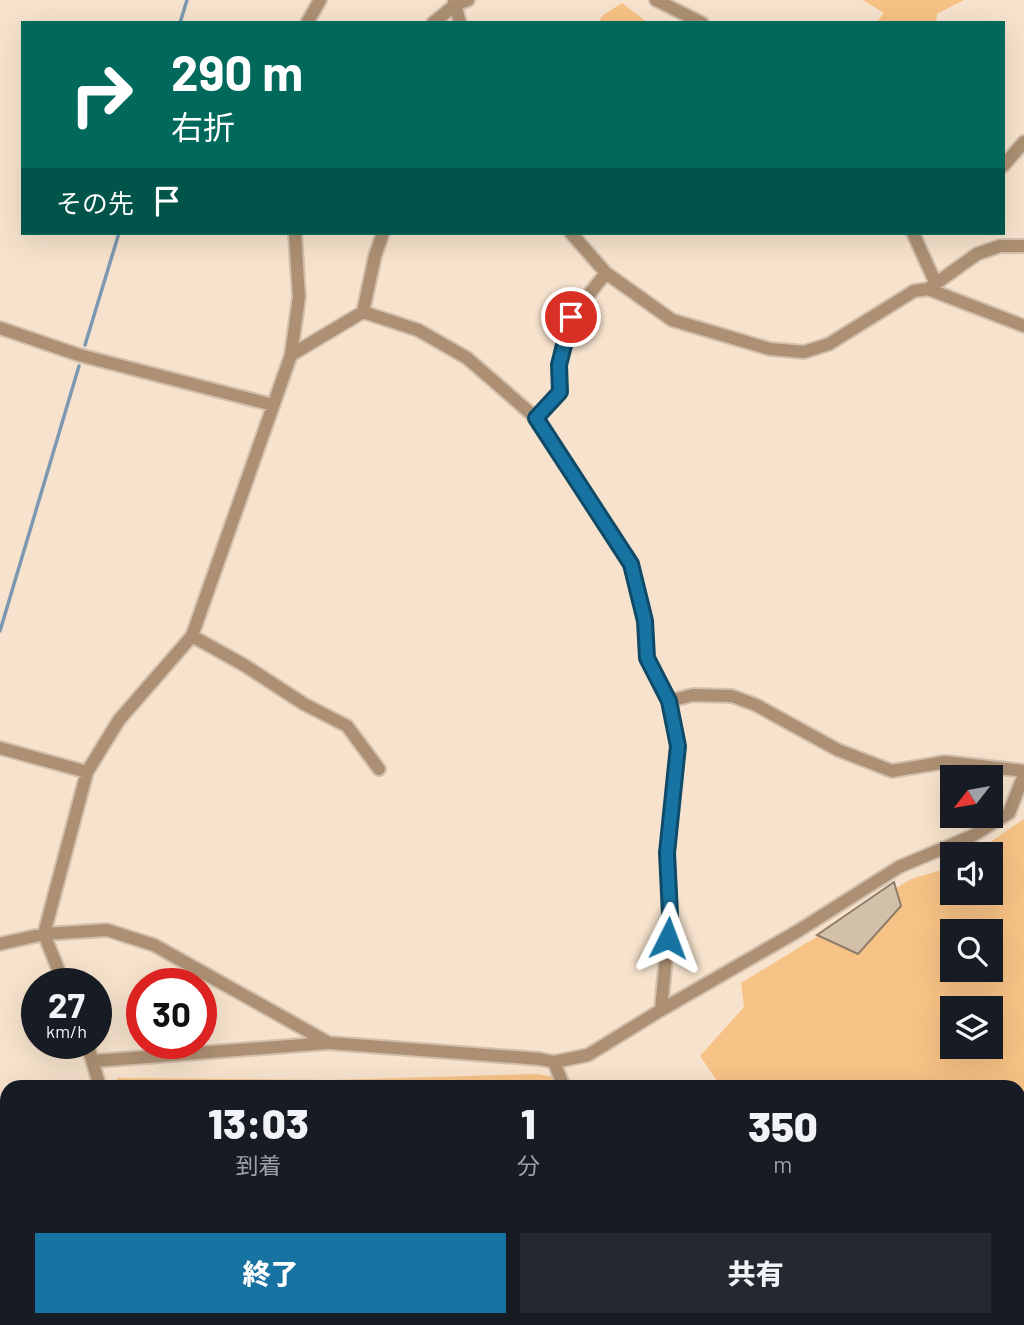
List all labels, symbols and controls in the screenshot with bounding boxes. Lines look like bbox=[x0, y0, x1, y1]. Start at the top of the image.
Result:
text: 290 m bbox=[171, 42, 303, 101]
icon: right bbox=[56, 49, 147, 140]
text: 右折 bbox=[171, 107, 235, 145]
icon: arrive bbox=[148, 182, 186, 220]
text: その先 bbox=[56, 187, 134, 218]
pin bbox=[541, 287, 601, 347]
icon: arrive bbox=[552, 298, 590, 336]
north arrow bbox=[940, 765, 1003, 828]
map controls bbox=[940, 765, 1003, 1059]
button: sound bbox=[940, 842, 1003, 905]
position arrow bbox=[631, 901, 705, 975]
button: search bbox=[940, 919, 1003, 982]
speed limit sign: 30 bbox=[126, 968, 217, 1059]
text: 27 bbox=[48, 983, 85, 1025]
button: layers bbox=[940, 996, 1003, 1059]
text: km/h bbox=[46, 1020, 87, 1042]
text: 13:03 bbox=[208, 1097, 309, 1147]
text: 1 bbox=[521, 1097, 536, 1147]
text: 350 bbox=[748, 1100, 818, 1150]
text: m bbox=[773, 1150, 792, 1178]
text: 到着 bbox=[235, 1151, 281, 1179]
text: 分 bbox=[517, 1151, 540, 1179]
button: 終了 bbox=[35, 1233, 506, 1313]
button: 共有 bbox=[520, 1233, 991, 1313]

